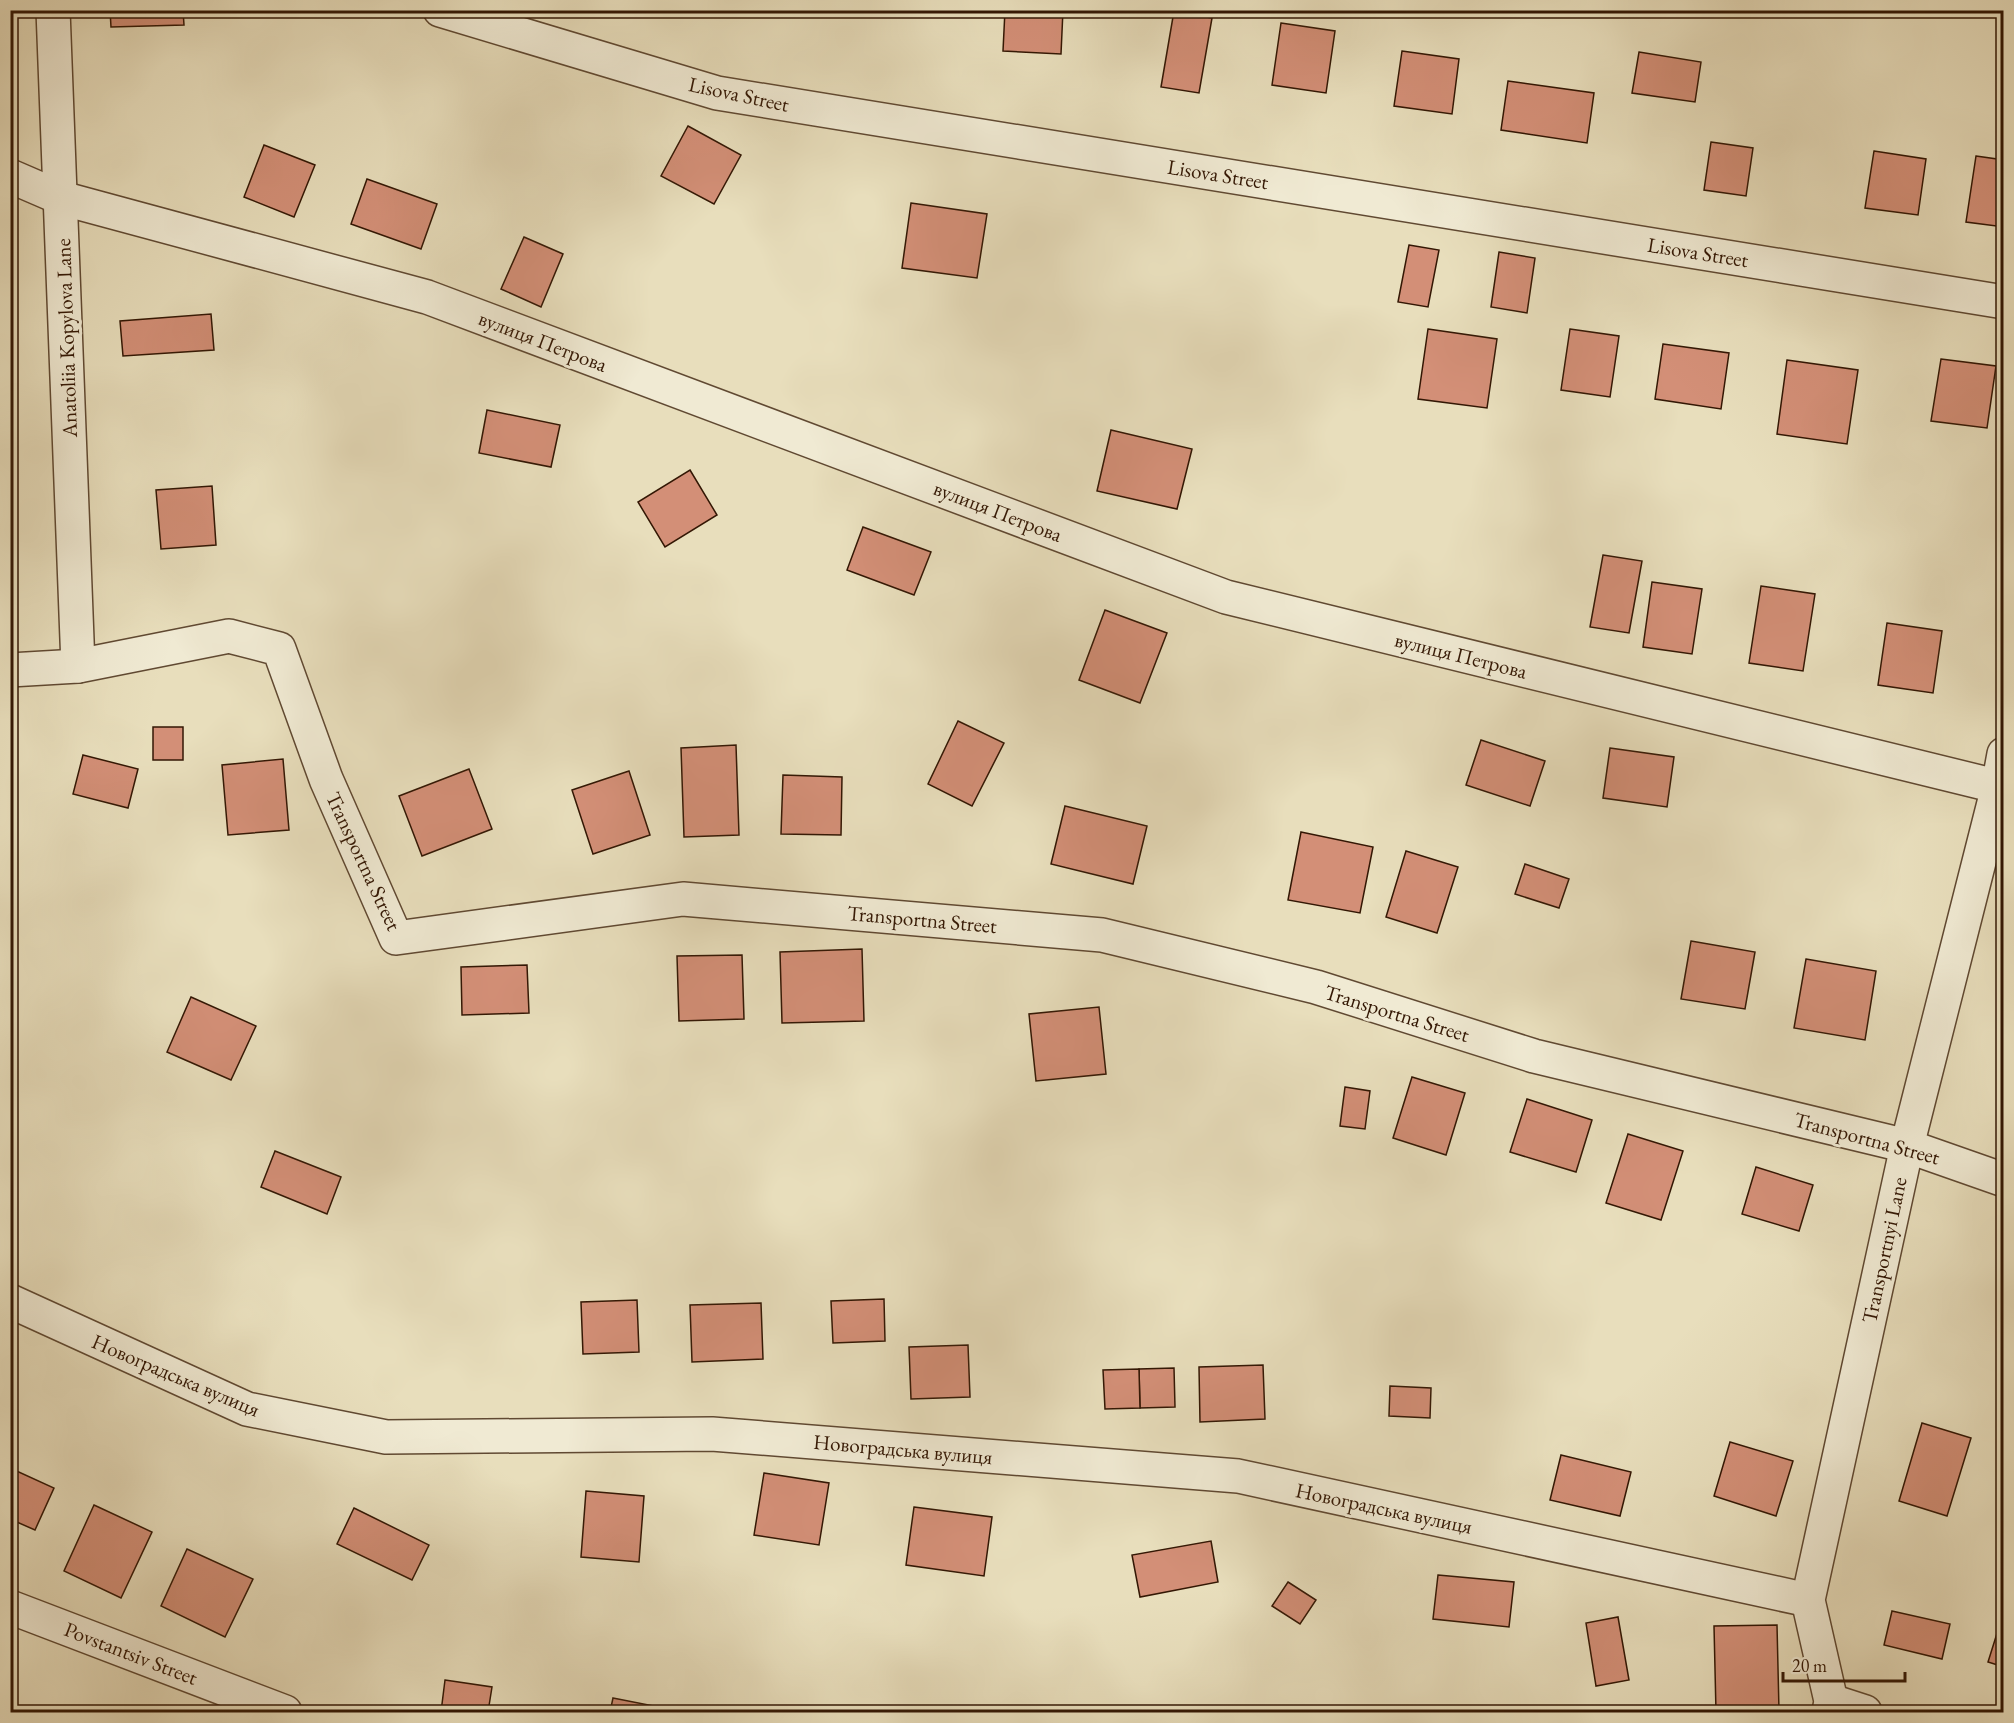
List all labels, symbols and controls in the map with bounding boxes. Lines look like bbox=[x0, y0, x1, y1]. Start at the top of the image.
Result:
street label: Lisova Street bbox=[686, 70, 792, 118]
street label: Lisova Street bbox=[1166, 153, 1271, 195]
street label: Lisova Street bbox=[1646, 231, 1751, 273]
street label: Anatoliia Kopylova Lane bbox=[49, 238, 83, 439]
street label: вулиця Петрова bbox=[475, 304, 612, 378]
street label: вулиця Петрова bbox=[930, 474, 1067, 548]
street label: вулиця Петрова bbox=[1392, 625, 1531, 685]
street label: Transportna Street bbox=[320, 787, 408, 935]
street label: Transportna Street bbox=[846, 899, 998, 939]
street label: Transportna Street bbox=[1321, 978, 1473, 1048]
street label: Transportna Street bbox=[1791, 1106, 1943, 1171]
street label: Transportnyi Lane bbox=[1855, 1174, 1913, 1326]
street label: Новоградська вулиця bbox=[88, 1327, 264, 1423]
street label: Новоградська вулиця bbox=[812, 1428, 994, 1470]
street label: Новоградська вулиця bbox=[1293, 1476, 1475, 1540]
street label: Povstantsiv Street bbox=[60, 1615, 202, 1691]
scale bar bbox=[1783, 1645, 1904, 1683]
text: 20 m bbox=[1792, 1654, 1827, 1677]

